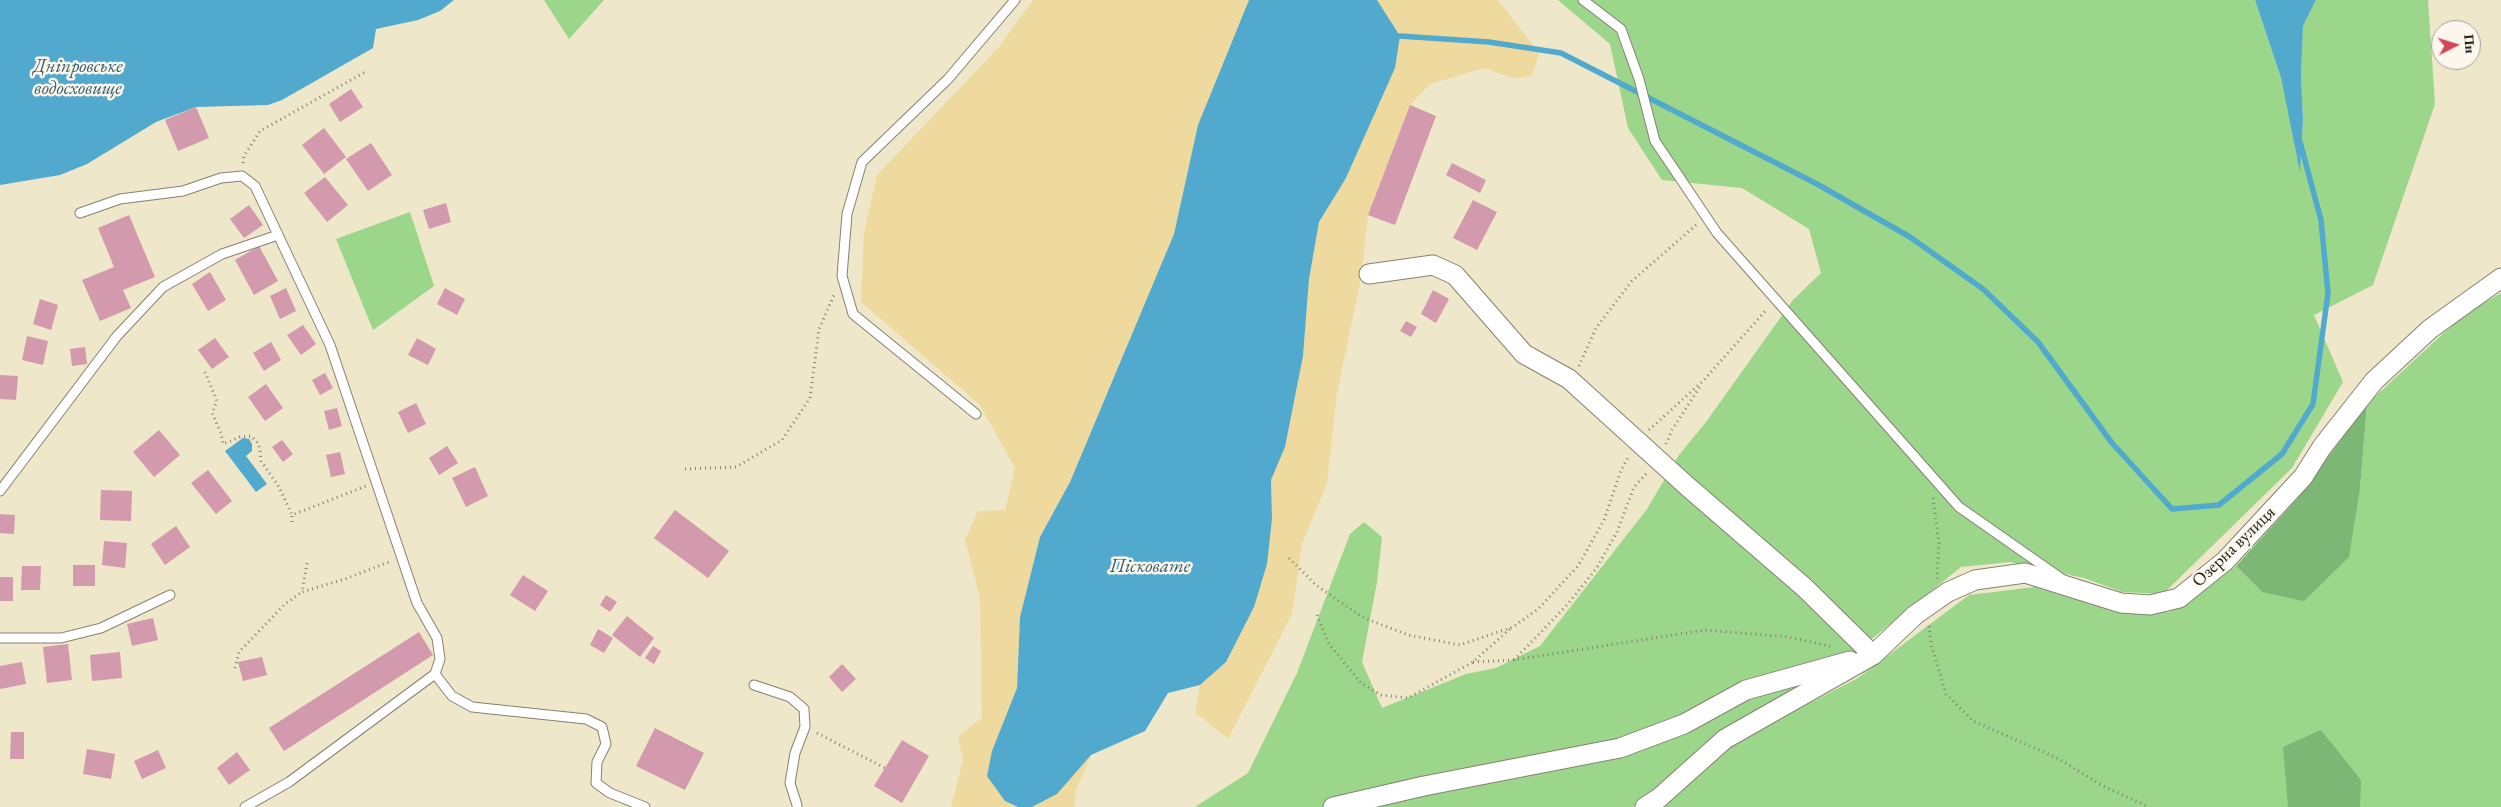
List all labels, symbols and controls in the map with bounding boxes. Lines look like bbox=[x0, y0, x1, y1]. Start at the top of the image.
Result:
north arrow bbox=[2431, 20, 2481, 70]
text: Пн bbox=[2460, 33, 2480, 54]
water label: Дніпровське водосховище bbox=[33, 56, 123, 100]
street label: Озерна вулиця bbox=[2188, 502, 2280, 592]
water label: Пісковате bbox=[1110, 556, 1190, 578]

